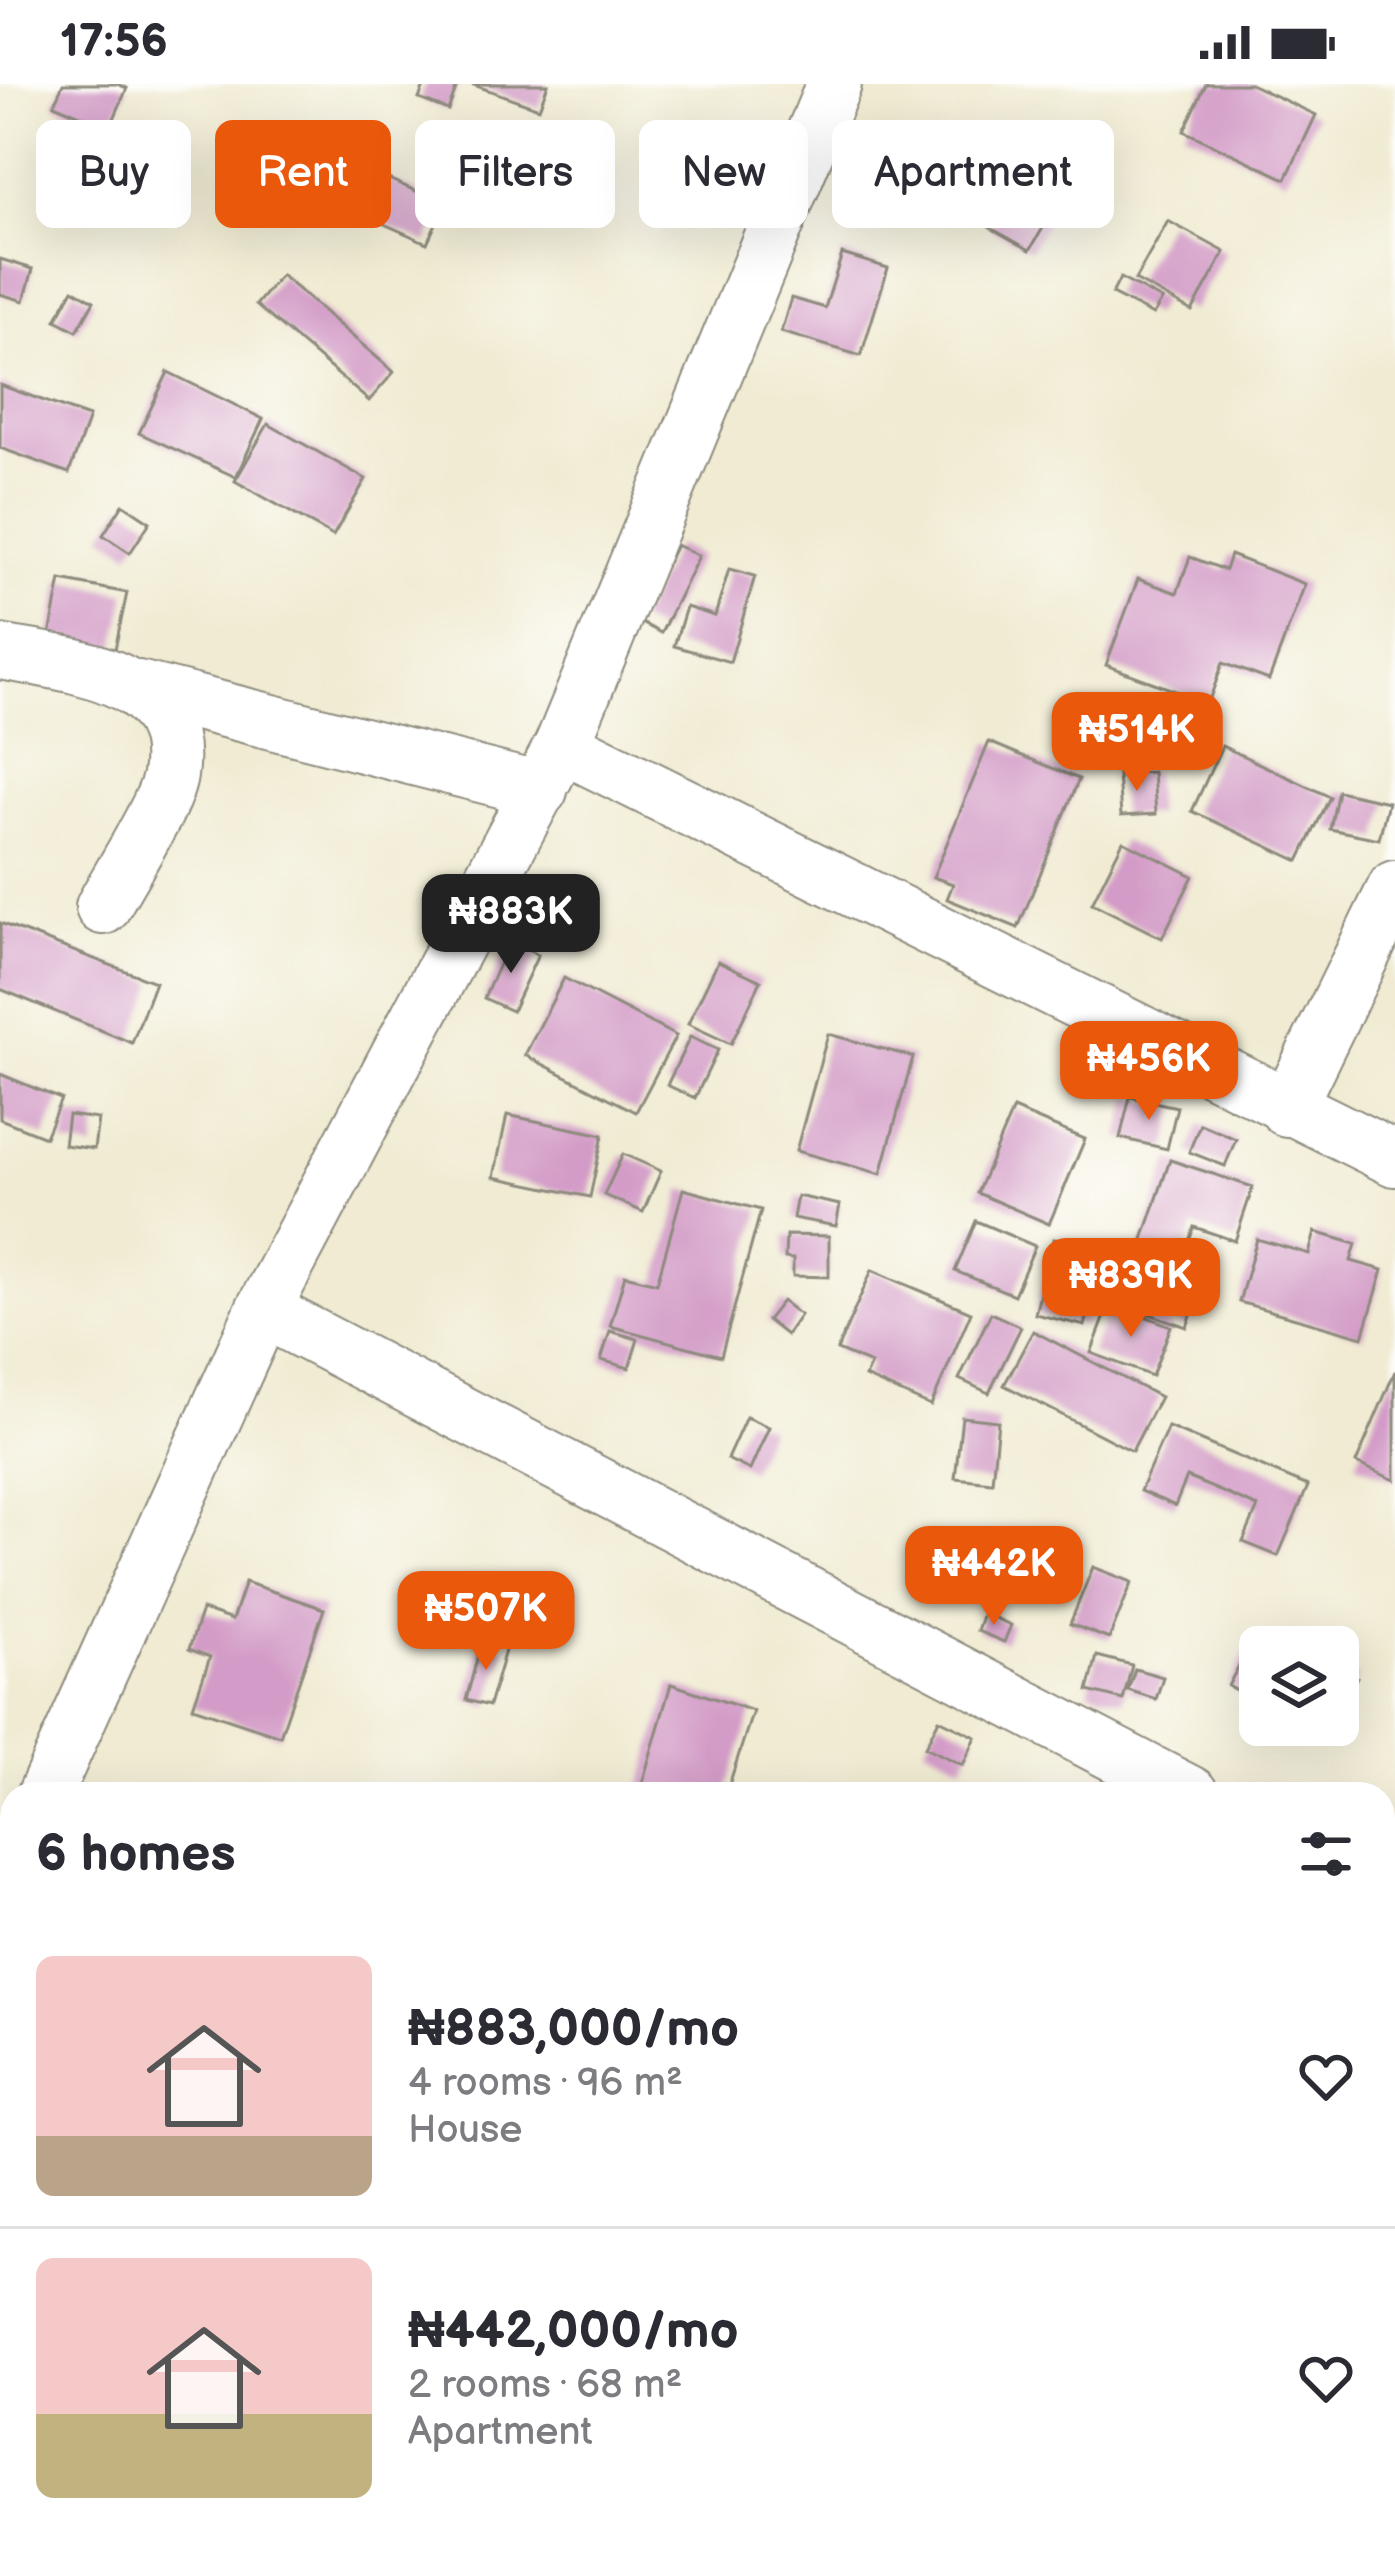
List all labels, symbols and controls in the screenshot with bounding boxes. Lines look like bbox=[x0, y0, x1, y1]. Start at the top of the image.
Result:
text: 17:56 bbox=[60, 15, 168, 70]
chip: Buy bbox=[36, 120, 191, 228]
chip: Rent bbox=[215, 120, 391, 228]
chip: Filters bbox=[415, 120, 615, 228]
chip: New bbox=[639, 120, 808, 228]
chip: Apartment bbox=[832, 120, 1114, 228]
pin: ₦514K bbox=[1053, 692, 1221, 794]
text: ₦514K bbox=[1079, 707, 1195, 754]
pin: ₦883K bbox=[427, 874, 595, 976]
text: ₦883K bbox=[449, 889, 573, 936]
pin: ₦456K bbox=[1065, 1021, 1233, 1123]
text: ₦456K bbox=[1087, 1036, 1211, 1083]
pin: ₦839K bbox=[1047, 1238, 1215, 1340]
text: ₦839K bbox=[1069, 1253, 1193, 1300]
pin: ₦442K bbox=[910, 1526, 1078, 1628]
text: ₦442K bbox=[932, 1541, 1056, 1588]
pin: ₦507K bbox=[402, 1571, 570, 1673]
text: ₦507K bbox=[424, 1586, 548, 1633]
map controls bbox=[1239, 1626, 1359, 1746]
button: layers bbox=[1239, 1626, 1359, 1746]
icon: filters bbox=[1293, 1821, 1359, 1887]
text: 6 homes bbox=[36, 1824, 236, 1885]
text: ₦883,000/mo bbox=[408, 1999, 739, 2060]
icon: home bbox=[132, 2004, 276, 2148]
icon: heart bbox=[1293, 2043, 1359, 2109]
text: 4 rooms · 96 m² bbox=[408, 2060, 683, 2107]
text: House bbox=[408, 2107, 522, 2154]
text: ₦442,000/mo bbox=[408, 2301, 739, 2362]
icon: home bbox=[132, 2306, 276, 2450]
icon: heart bbox=[1293, 2345, 1359, 2411]
text: 2 rooms · 68 m² bbox=[408, 2362, 682, 2409]
text: Apartment bbox=[408, 2409, 592, 2456]

